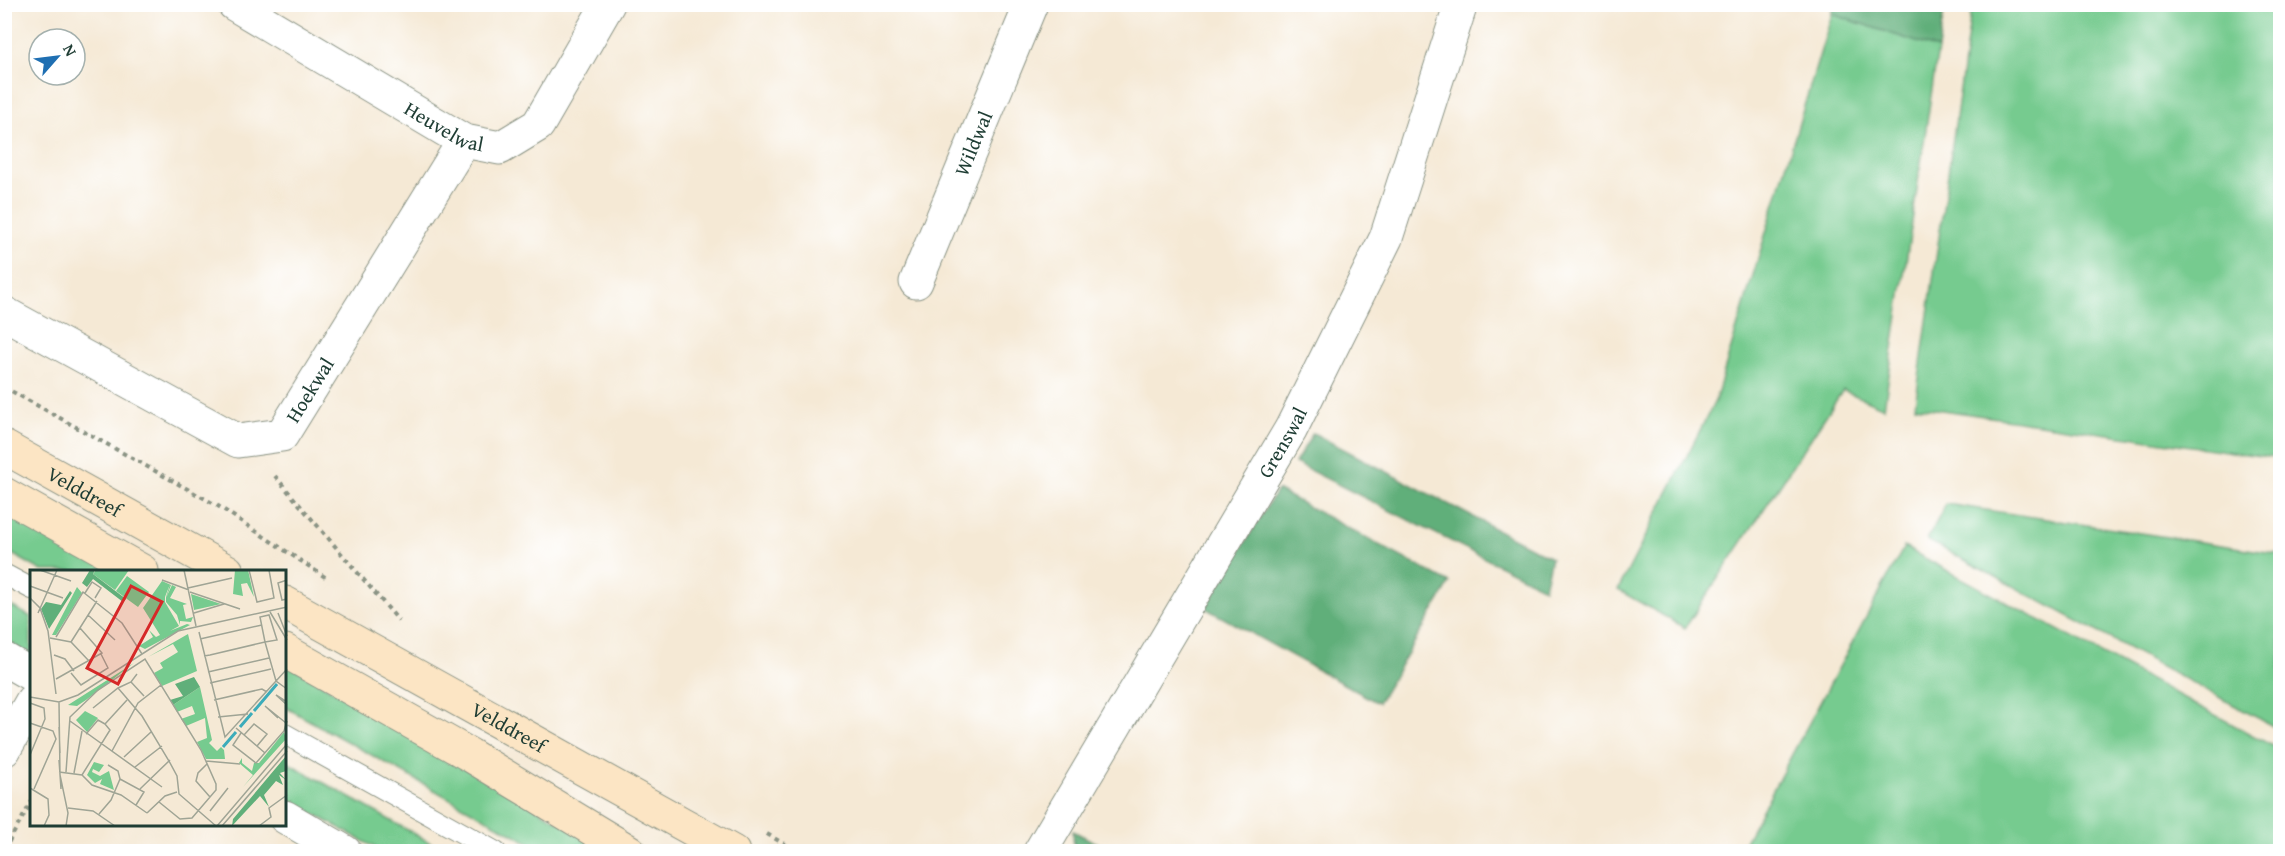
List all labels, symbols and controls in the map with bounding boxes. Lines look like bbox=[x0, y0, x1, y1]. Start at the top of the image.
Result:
north arrow bbox=[27, 27, 87, 87]
text: N bbox=[57, 40, 83, 61]
street label: Heuvelwal bbox=[399, 94, 487, 159]
street label: Wildwal bbox=[946, 106, 999, 180]
street label: Hoekwal bbox=[278, 351, 341, 428]
street label: Grenswal bbox=[1250, 402, 1314, 483]
street label: Velddreef bbox=[42, 459, 130, 525]
inset map bbox=[30, 570, 286, 826]
street label: Velddreef bbox=[466, 694, 554, 761]

